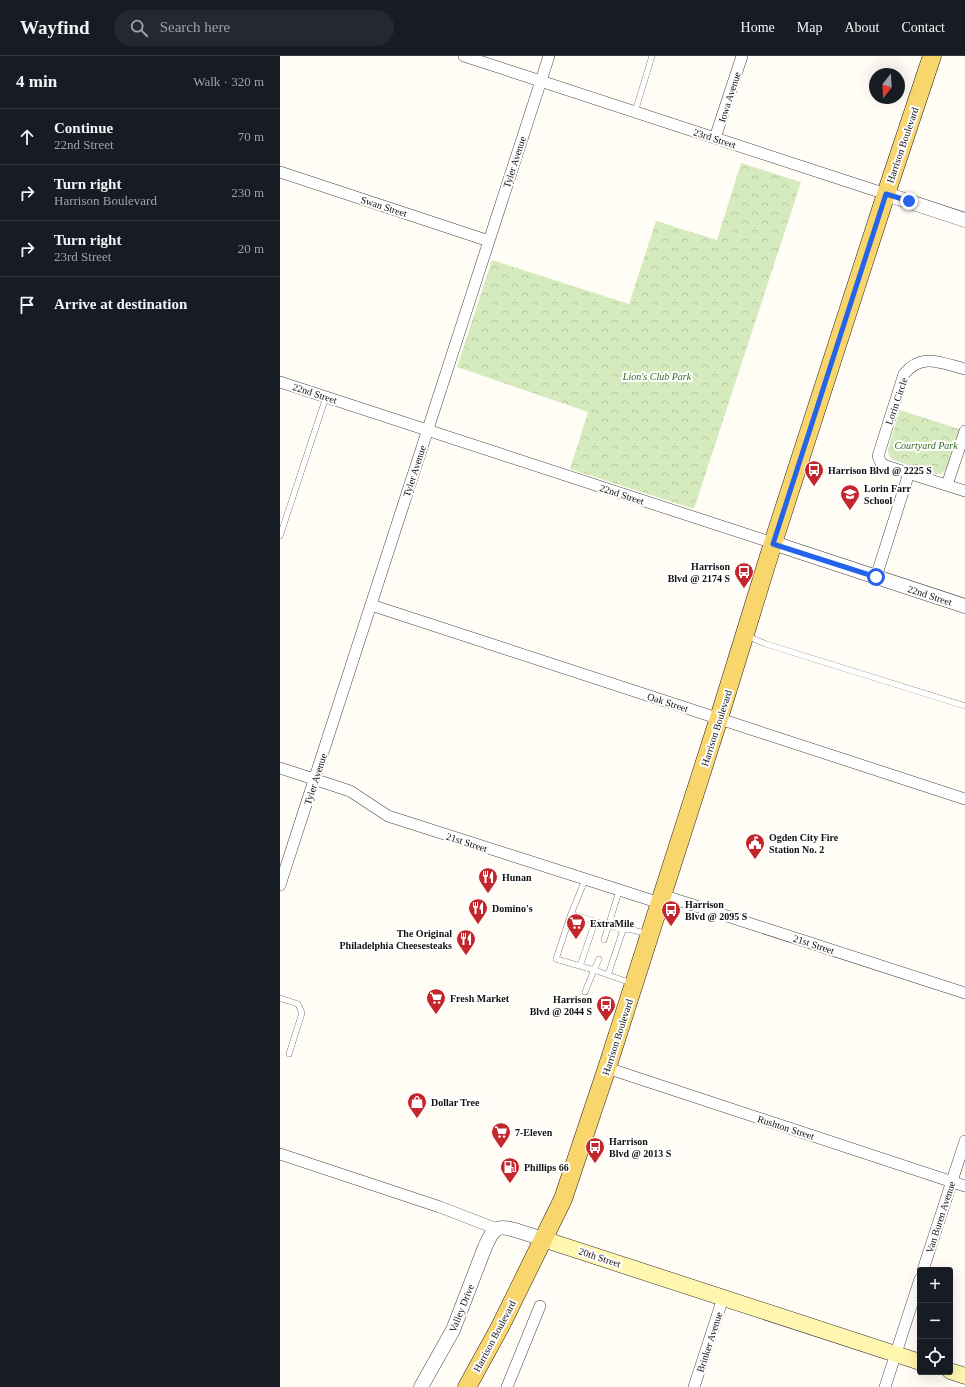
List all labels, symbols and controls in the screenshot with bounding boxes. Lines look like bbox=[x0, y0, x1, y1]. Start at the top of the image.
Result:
search box bbox=[114, 10, 394, 46]
text: Wayfind bbox=[20, 17, 90, 38]
icon: search bbox=[128, 17, 150, 39]
text: Search here bbox=[160, 19, 230, 35]
text: Home bbox=[741, 20, 775, 35]
text: Map bbox=[797, 20, 822, 35]
text: About bbox=[844, 20, 879, 35]
text: Contact bbox=[901, 20, 945, 35]
north arrow bbox=[869, 68, 905, 104]
street label: Iowa Avenue bbox=[716, 70, 743, 124]
text: 4 min bbox=[16, 72, 57, 91]
text: Walk · 320 m bbox=[193, 74, 264, 89]
street label: Harrison Boulevard bbox=[884, 106, 921, 184]
text: Continue bbox=[54, 120, 113, 136]
icon: ahead bbox=[16, 126, 38, 148]
street label: 23rd Street bbox=[692, 126, 738, 151]
text: 70 m bbox=[238, 129, 264, 144]
street label: Tyler Avenue bbox=[501, 135, 528, 189]
text: 22nd Street bbox=[54, 137, 114, 152]
text: Turn right bbox=[54, 176, 121, 192]
icon: right bbox=[16, 182, 38, 204]
text: 230 m bbox=[231, 185, 264, 200]
route end bbox=[900, 192, 918, 210]
text: Harrison Boulevard bbox=[54, 193, 157, 208]
street label: Swan Street bbox=[359, 194, 409, 219]
text: Turn right bbox=[54, 232, 121, 248]
icon: right bbox=[16, 238, 38, 260]
text: 20 m bbox=[238, 241, 264, 256]
text: 23rd Street bbox=[54, 249, 111, 264]
icon: arrive bbox=[16, 294, 38, 316]
text: Arrive at destination bbox=[54, 296, 187, 312]
park label: Lion's Club Park bbox=[622, 371, 692, 382]
street label: Lorin Circle bbox=[883, 376, 910, 426]
street label: 22nd Street bbox=[291, 381, 339, 406]
park label: Courtyard Park bbox=[894, 440, 958, 451]
street label: Tyler Avenue bbox=[401, 444, 428, 498]
bus stop icon: Harrison Blvd @ 2225 S bbox=[803, 459, 825, 487]
place label: Harrison Blvd @ 2225 S bbox=[828, 465, 932, 476]
street label: 22nd Street bbox=[598, 482, 646, 507]
school or university icon: Lorin Farr School bbox=[839, 483, 861, 511]
place label: Lorin Farr School bbox=[864, 483, 911, 506]
place label: Harrison Blvd @ 2174 S bbox=[668, 561, 730, 584]
bus stop icon: Harrison Blvd @ 2174 S bbox=[733, 561, 755, 589]
route start bbox=[867, 568, 885, 586]
street label: 22nd Street bbox=[906, 583, 954, 608]
street label: Harrison Boulevard bbox=[699, 689, 734, 767]
street label: Oak Street bbox=[646, 691, 690, 714]
street label: Tyler Avenue bbox=[302, 752, 329, 806]
street label: 21st Street bbox=[445, 831, 489, 854]
public building icon: Ogden City Fire Station No. 2 bbox=[744, 832, 766, 860]
place label: Ogden City Fire Station No. 2 bbox=[769, 832, 839, 855]
restaurant icon: Hunan bbox=[477, 866, 499, 894]
place label: Hunan bbox=[502, 872, 532, 883]
restaurant icon: Domino's bbox=[467, 897, 489, 925]
bus stop icon: Harrison Blvd @ 2095 S bbox=[660, 899, 682, 927]
place label: Harrison Blvd @ 2095 S bbox=[685, 899, 748, 922]
place label: Domino's bbox=[492, 903, 533, 914]
supermarket icon: ExtraMile bbox=[565, 912, 587, 940]
place label: ExtraMile bbox=[590, 918, 634, 929]
place label: The Original Philadelphia Cheesesteaks bbox=[339, 928, 452, 951]
restaurant icon: The Original Philadelphia Cheesesteaks bbox=[455, 928, 477, 956]
street label: 21st Street bbox=[792, 933, 836, 956]
supermarket icon: Fresh Market bbox=[425, 987, 447, 1015]
place label: Fresh Market bbox=[450, 993, 510, 1004]
place label: Harrison Blvd @ 2044 S bbox=[530, 994, 592, 1017]
bus stop icon: Harrison Blvd @ 2044 S bbox=[595, 994, 617, 1022]
street label: Harrison Boulevard bbox=[600, 998, 635, 1076]
shop icon: Dollar Tree bbox=[406, 1091, 428, 1119]
place label: Dollar Tree bbox=[431, 1097, 480, 1108]
street label: Rushton Street bbox=[756, 1113, 816, 1142]
supermarket icon: 7-Eleven bbox=[490, 1121, 512, 1149]
place label: 7-Eleven bbox=[515, 1127, 553, 1138]
bus stop icon: Harrison Blvd @ 2013 S bbox=[584, 1136, 606, 1164]
place label: Harrison Blvd @ 2013 S bbox=[609, 1136, 672, 1159]
fuel station icon: Phillips 66 bbox=[499, 1156, 521, 1184]
place label: Phillips 66 bbox=[524, 1162, 569, 1173]
street label: Van Buren Avenue bbox=[924, 1179, 957, 1254]
street label: 20th Street bbox=[577, 1246, 622, 1270]
map controls bbox=[917, 1267, 953, 1375]
button: + bbox=[917, 1267, 953, 1303]
street label: Valley Drive bbox=[447, 1282, 476, 1334]
street label: Harrison Boulevard bbox=[471, 1299, 518, 1374]
button: − bbox=[917, 1303, 953, 1339]
street label: Brinker Avenue bbox=[695, 1310, 725, 1374]
button: locate bbox=[917, 1339, 953, 1375]

